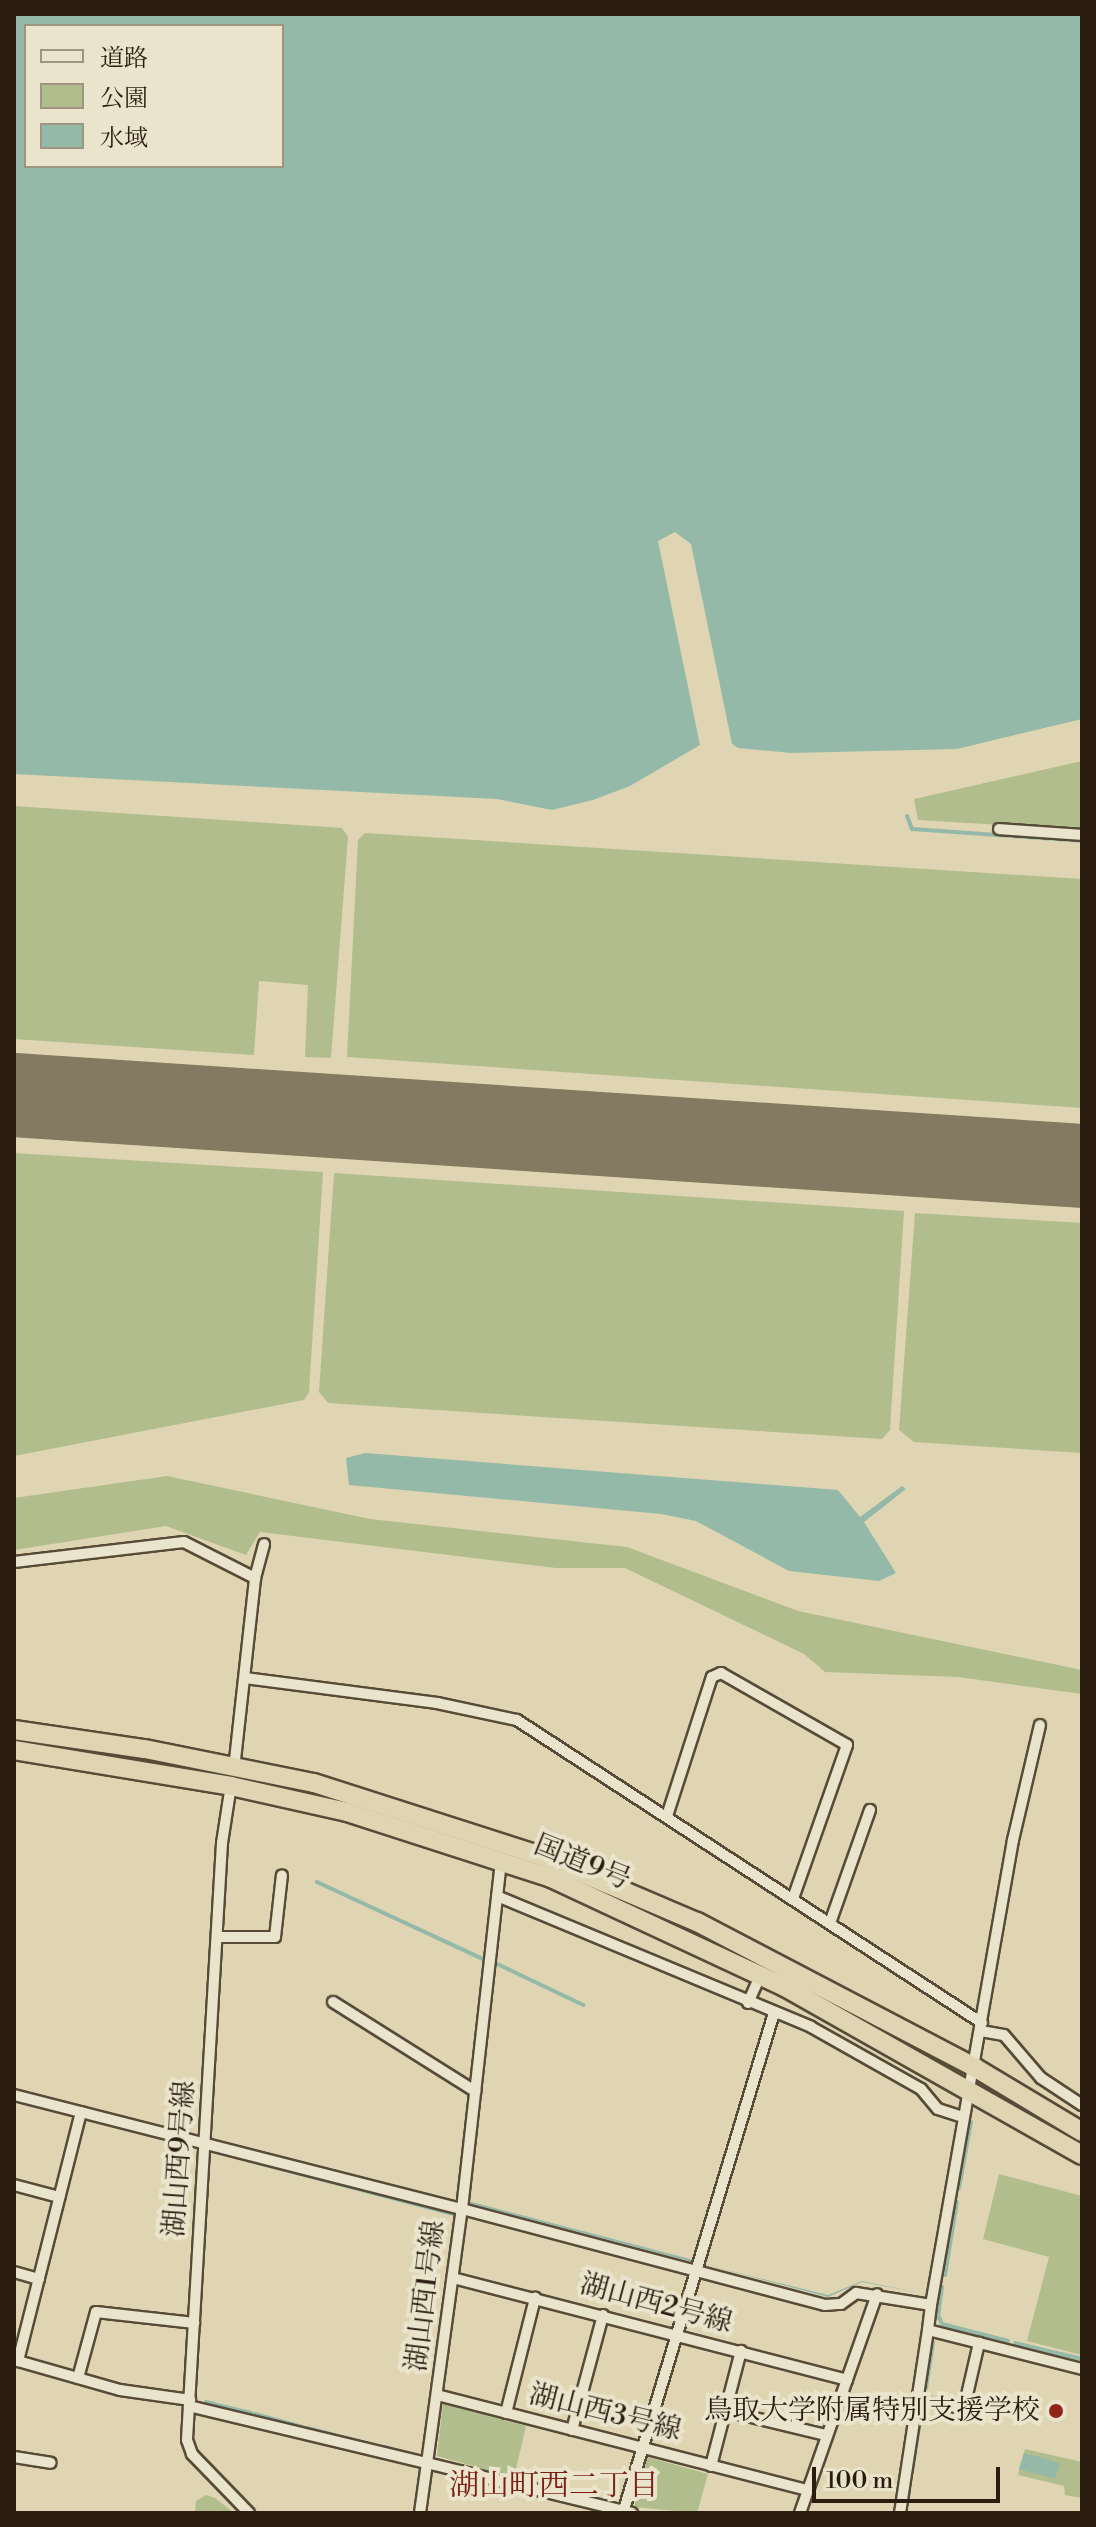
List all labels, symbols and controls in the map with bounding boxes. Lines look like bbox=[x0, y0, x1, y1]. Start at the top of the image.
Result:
legend bbox=[24, 24, 284, 168]
text: 道路 bbox=[100, 44, 148, 74]
text: 公園 bbox=[100, 84, 148, 114]
text: 水域 bbox=[100, 124, 148, 154]
street label: 国道9号 bbox=[529, 1829, 635, 1897]
street label: 湖山西9号線 bbox=[158, 2080, 202, 2238]
street label: 湖山西1号線 bbox=[400, 2218, 452, 2374]
street label: 湖山西2号線 bbox=[576, 2268, 736, 2340]
street label: 湖山西3号線 bbox=[526, 2378, 684, 2448]
place label: 鳥取大学附属特別支援学校 bbox=[704, 2394, 1040, 2428]
marker: 鳥取大学附属特別支援学校 bbox=[1047, 2402, 1065, 2420]
scale bar bbox=[816, 2451, 1004, 2501]
text: 100 m bbox=[826, 2466, 893, 2496]
district label: 湖山町西二丁目 bbox=[449, 2468, 659, 2504]

